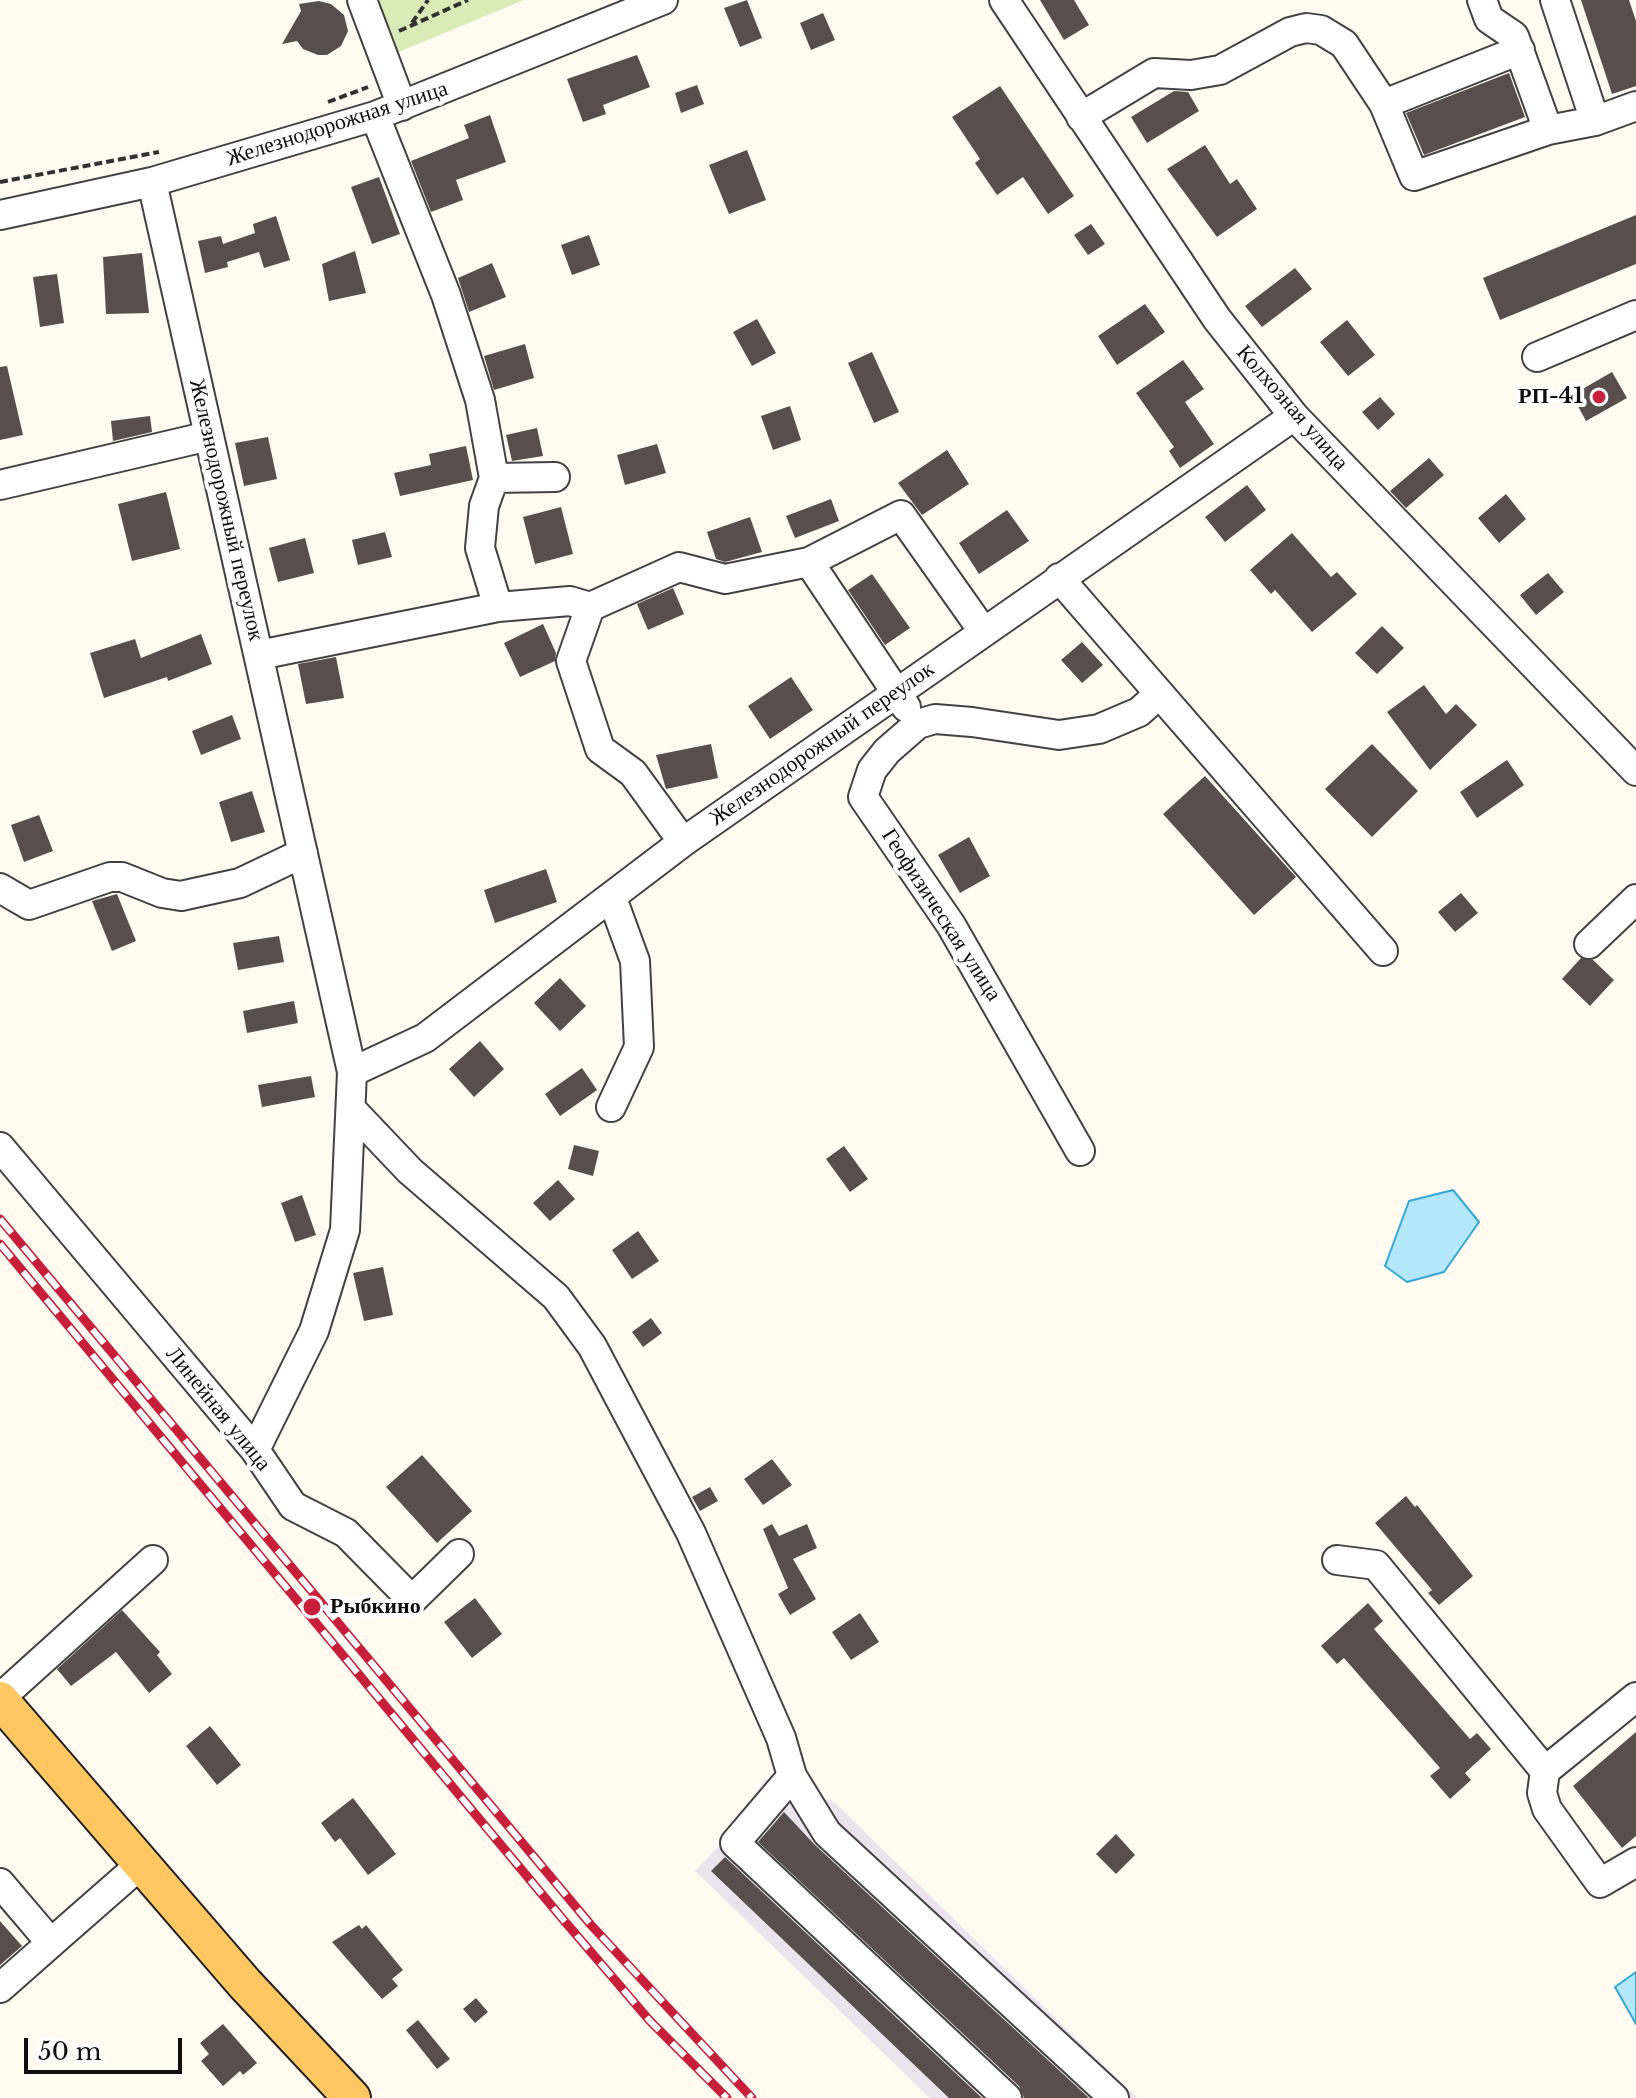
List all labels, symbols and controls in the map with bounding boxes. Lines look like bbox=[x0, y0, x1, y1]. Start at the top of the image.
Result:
street label: Железнодорожная улица bbox=[223, 76, 451, 172]
street label: Колхозная улица bbox=[1230, 340, 1354, 476]
street label: Железнодорожный переулок bbox=[183, 376, 269, 644]
place label: РП-41 bbox=[1518, 384, 1583, 410]
marker: РП-41 bbox=[1590, 388, 1608, 406]
street label: Железнодорожный переулок bbox=[705, 656, 939, 832]
street label: Геофизическая улица bbox=[875, 824, 1007, 1006]
street label: Линейная улица bbox=[160, 1342, 276, 1476]
place label: Рыбкино bbox=[330, 1594, 421, 1620]
marker: Рыбкино bbox=[301, 1596, 323, 1618]
scale bar bbox=[28, 2022, 186, 2072]
text: 50 m bbox=[38, 2037, 101, 2066]

